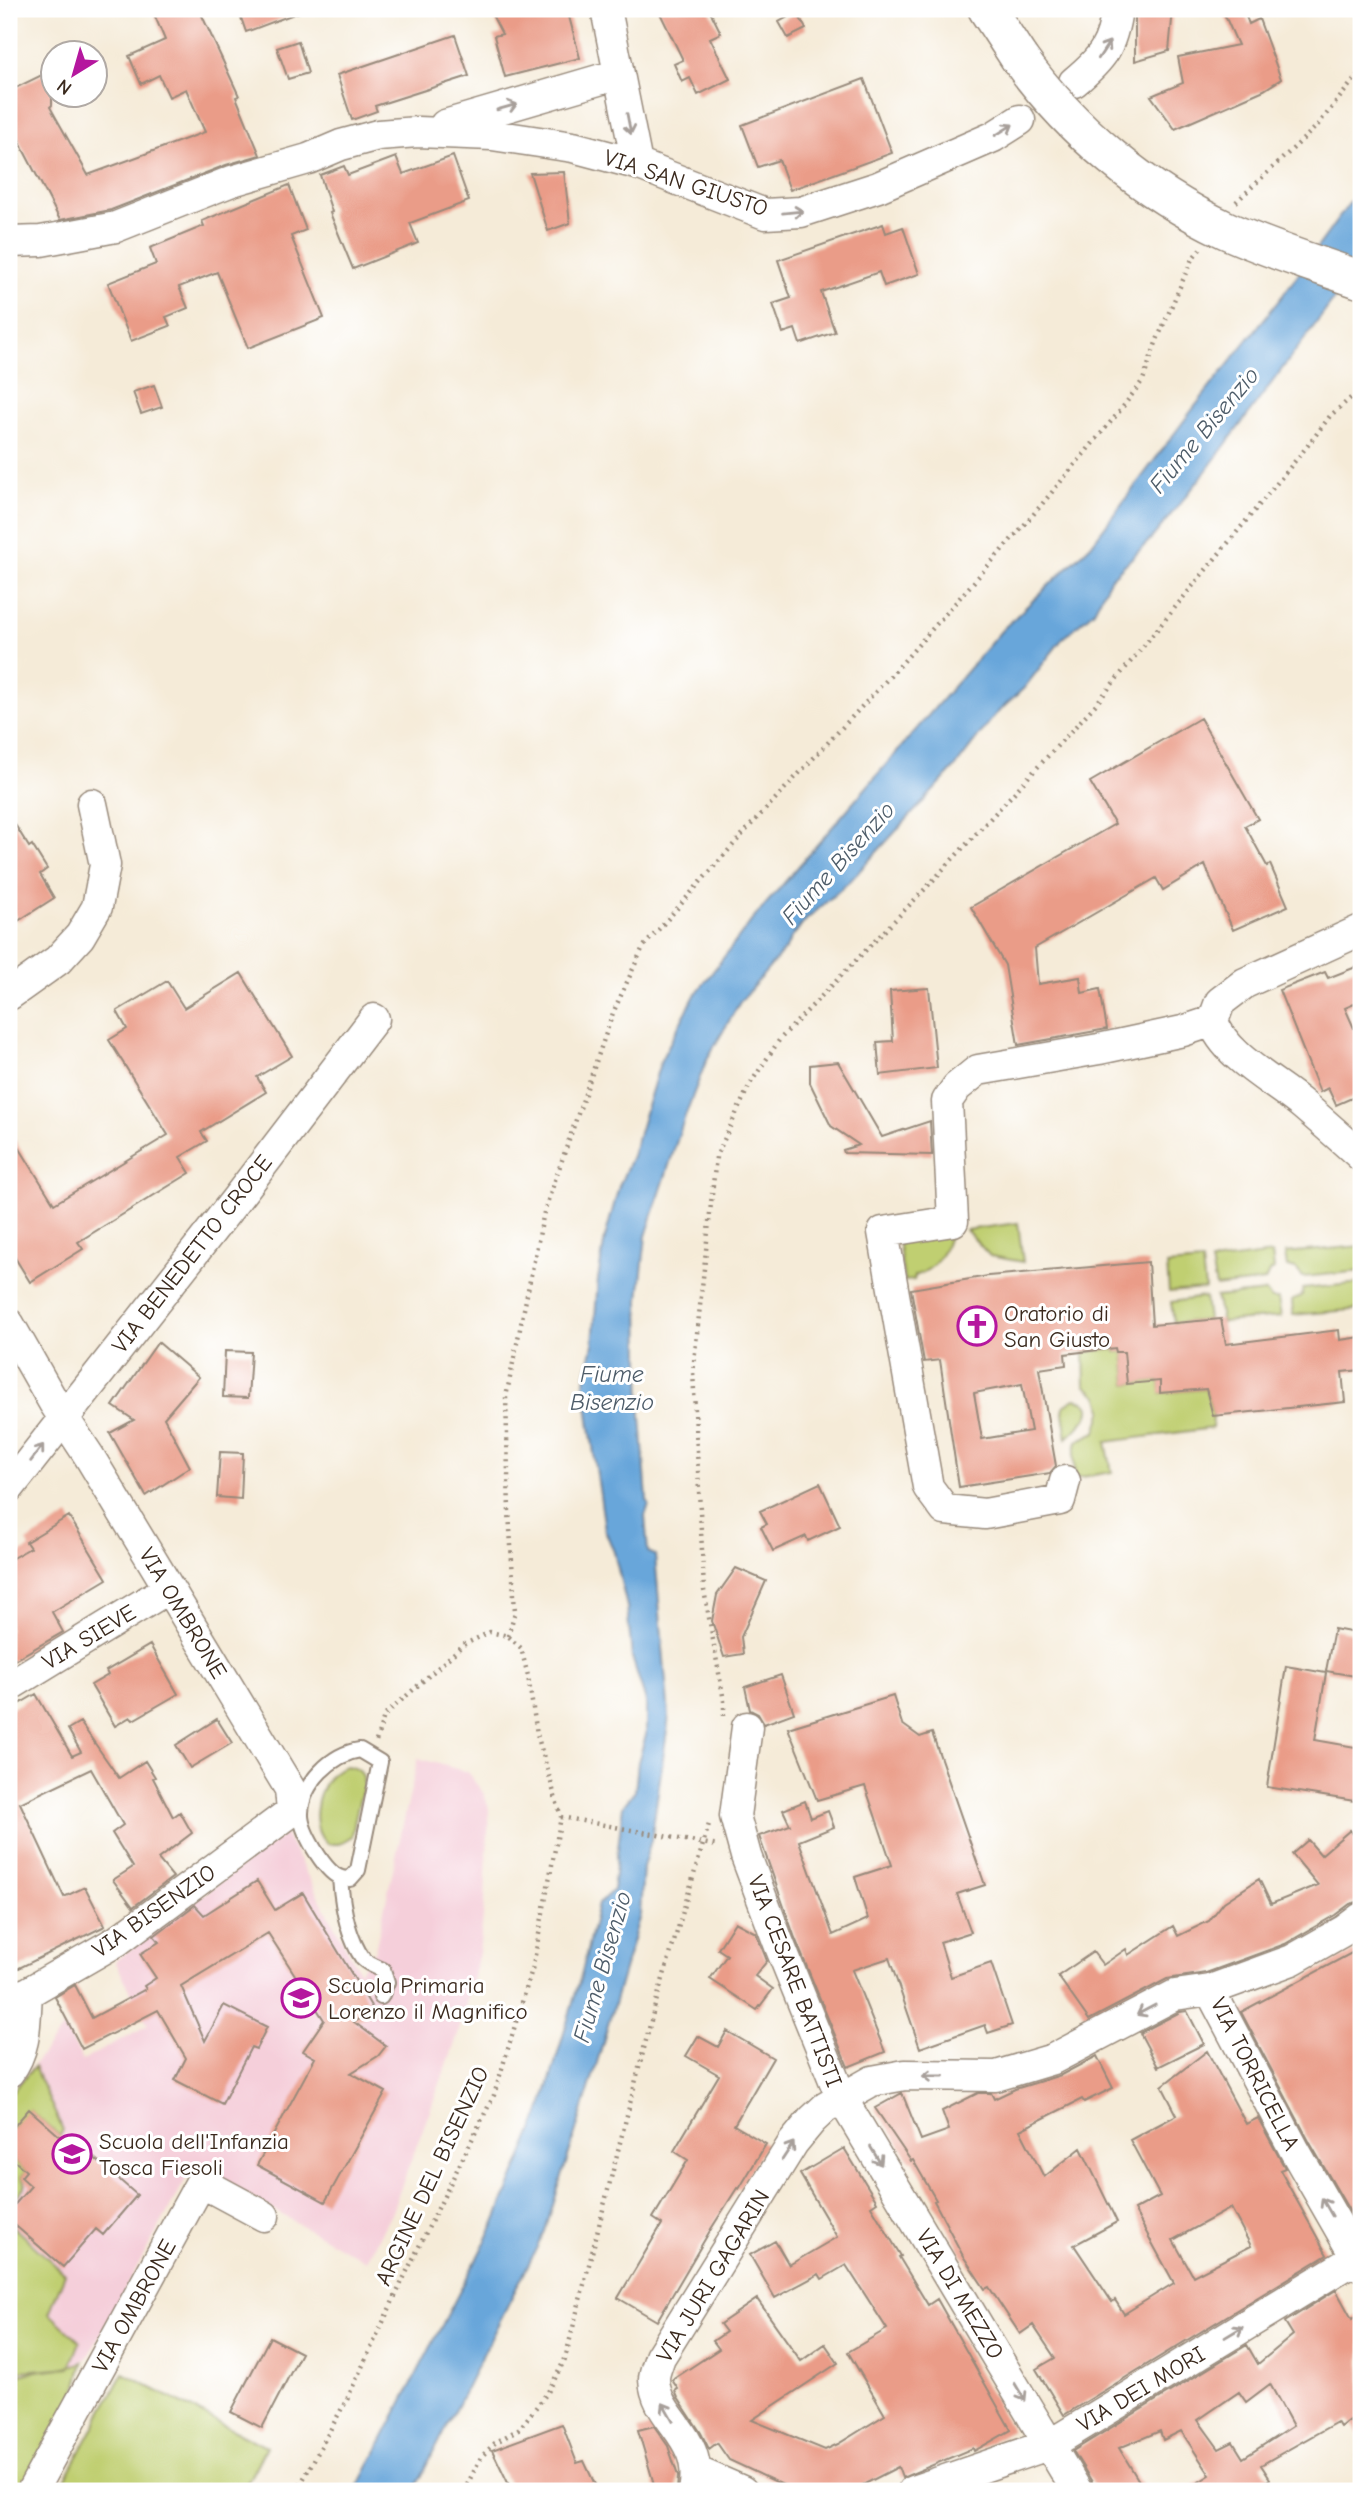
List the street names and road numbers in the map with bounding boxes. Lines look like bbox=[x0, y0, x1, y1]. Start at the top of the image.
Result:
street label: VIA SAN GIUSTO bbox=[601, 144, 771, 222]
street label: VIA BENEDETTO CROCE bbox=[106, 1149, 278, 1358]
street label: VIA OMBRONE bbox=[133, 1543, 233, 1684]
street label: VIA SIEVE bbox=[37, 1599, 141, 1675]
street label: VIA BISENZIO bbox=[87, 1859, 221, 1963]
street label: VIA CESARE BATTISTI bbox=[742, 1871, 848, 2091]
street label: VIA TORRICELLA bbox=[1205, 1993, 1305, 2155]
street label: ARGINE DEL BISENZIO bbox=[369, 2062, 495, 2290]
street label: VIA JURI GAGARIN bbox=[651, 2185, 775, 2367]
street label: VIA DI MEZZO bbox=[911, 2224, 1009, 2364]
street label: VIA OMBRONE bbox=[86, 2235, 182, 2377]
street label: VIA DEI MORI bbox=[1072, 2340, 1210, 2438]

